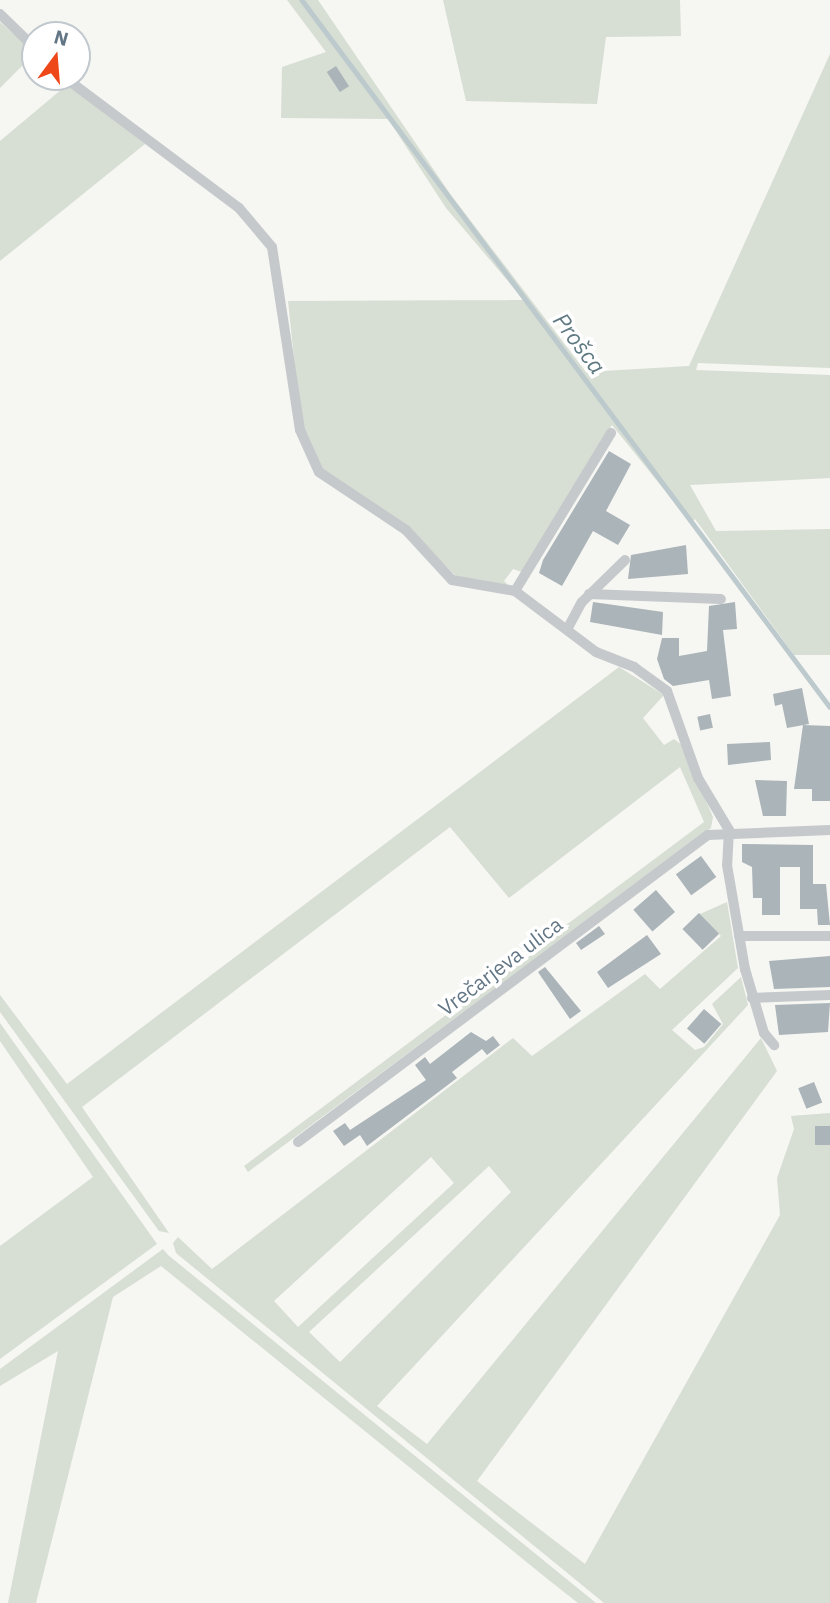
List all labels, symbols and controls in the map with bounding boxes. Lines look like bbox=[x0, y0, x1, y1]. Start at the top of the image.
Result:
north arrow bbox=[21, 21, 91, 91]
text: N bbox=[51, 24, 71, 51]
water label: Prošca bbox=[548, 307, 612, 379]
street label: Vrečarjeva ulica bbox=[433, 911, 567, 1021]

